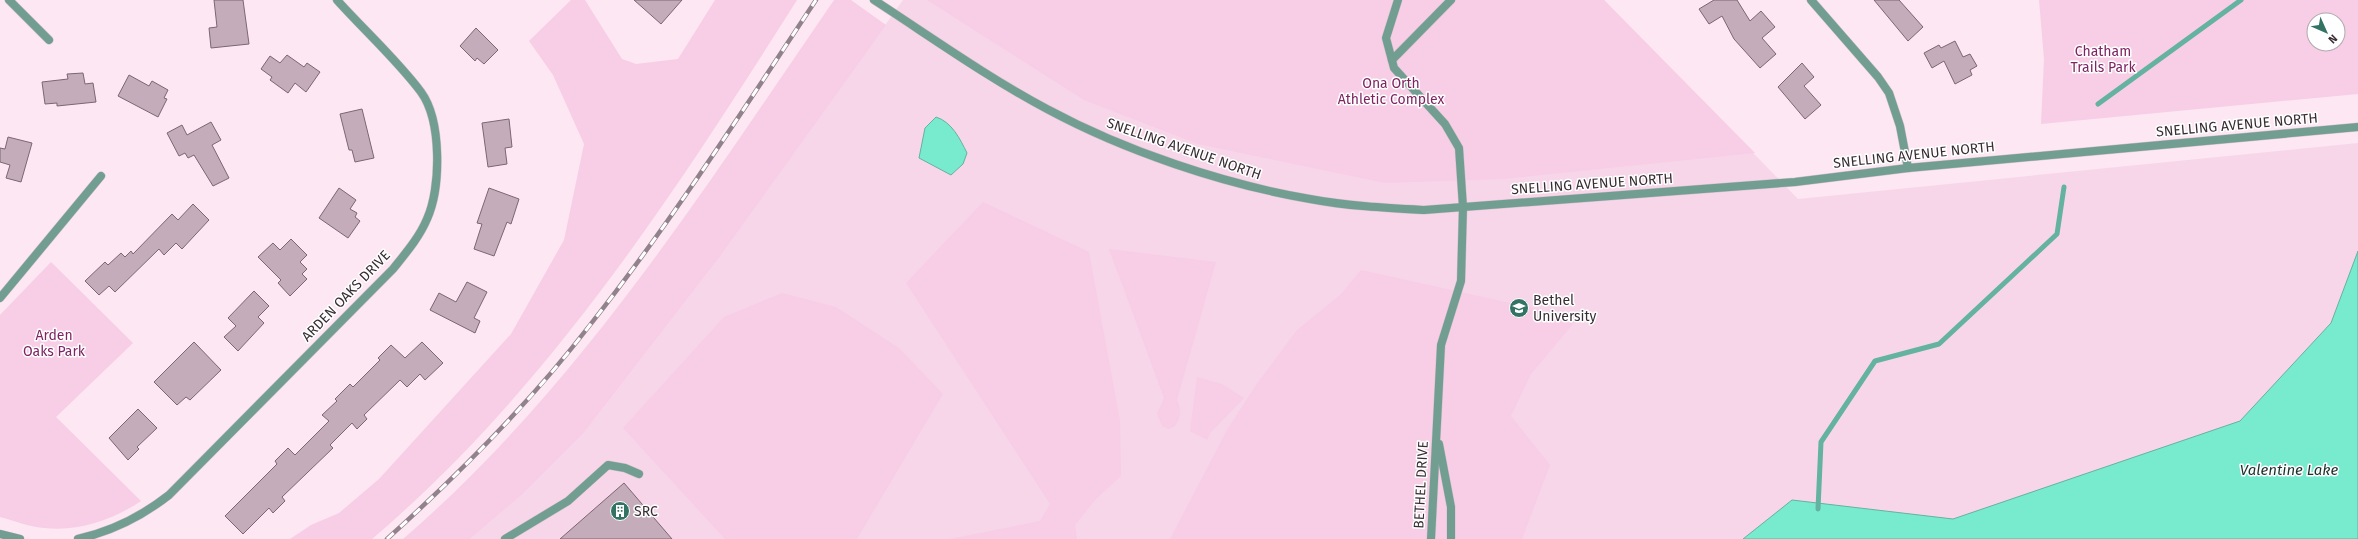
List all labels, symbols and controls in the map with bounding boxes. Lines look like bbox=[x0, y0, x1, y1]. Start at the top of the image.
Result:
north arrow bbox=[2306, 12, 2346, 52]
text: N bbox=[2326, 32, 2340, 46]
park label: Chatham Trails Park bbox=[2070, 43, 2136, 76]
park label: Ona Orth Athletic Complex bbox=[1338, 75, 1445, 108]
street label: SNELLING AVENUE NORTH bbox=[2155, 109, 2319, 141]
street label: SNELLING AVENUE NORTH bbox=[1105, 115, 1263, 183]
street label: SNELLING AVENUE NORTH bbox=[1832, 138, 1996, 172]
street label: SNELLING AVENUE NORTH bbox=[1511, 170, 1673, 198]
street label: ARDEN OAKS DRIVE bbox=[298, 247, 394, 345]
place label: Bethel University bbox=[1533, 292, 1597, 325]
school or university icon: Bethel University bbox=[1508, 297, 1530, 319]
park label: Arden Oaks Park bbox=[23, 327, 86, 360]
street label: BETHEL DRIVE bbox=[1410, 441, 1432, 529]
water label: Valentine Lake bbox=[2240, 461, 2338, 479]
building icon: SRC bbox=[609, 500, 631, 522]
place label: SRC bbox=[634, 503, 658, 520]

